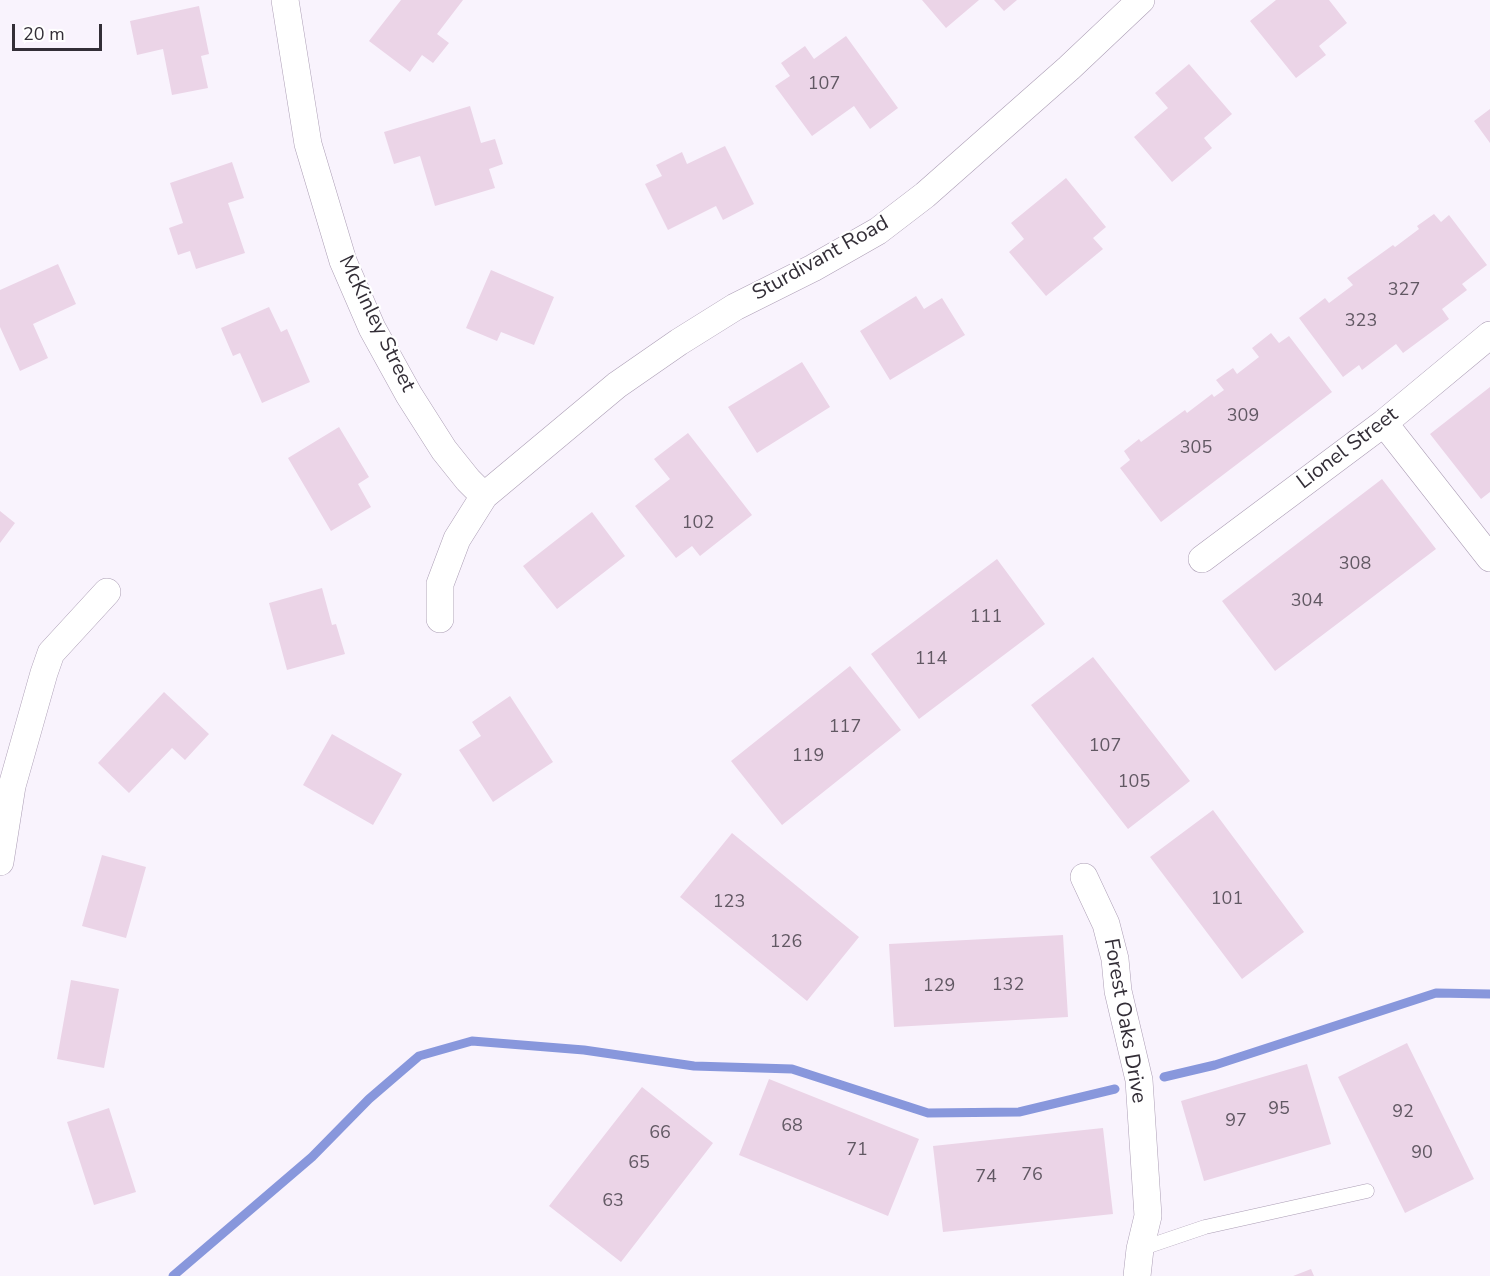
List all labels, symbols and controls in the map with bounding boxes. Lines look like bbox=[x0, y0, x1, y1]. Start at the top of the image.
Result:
scale bar bbox=[15, 12, 105, 50]
text: 20 m bbox=[23, 22, 65, 46]
house number: 107 bbox=[808, 74, 840, 96]
street label: Sturdivant Road bbox=[749, 211, 893, 307]
street label: McKinley Street bbox=[332, 252, 420, 396]
house number: 327 bbox=[1388, 280, 1420, 302]
house number: 323 bbox=[1345, 311, 1377, 333]
street label: Lionel Street bbox=[1293, 403, 1403, 495]
house number: 309 bbox=[1227, 406, 1259, 428]
house number: 305 bbox=[1180, 438, 1212, 460]
house number: 102 bbox=[682, 513, 714, 535]
house number: 308 bbox=[1339, 554, 1371, 576]
house number: 304 bbox=[1291, 591, 1323, 613]
house number: 111 bbox=[970, 607, 1002, 629]
house number: 114 bbox=[915, 649, 947, 671]
house number: 117 bbox=[829, 717, 861, 739]
house number: 107 bbox=[1089, 736, 1121, 758]
house number: 119 bbox=[792, 746, 824, 768]
house number: 105 bbox=[1118, 772, 1150, 794]
house number: 101 bbox=[1211, 889, 1243, 911]
house number: 123 bbox=[713, 892, 745, 914]
house number: 126 bbox=[770, 932, 802, 954]
street label: Forest Oaks Drive bbox=[1097, 937, 1151, 1105]
house number: 132 bbox=[992, 975, 1024, 997]
house number: 129 bbox=[923, 976, 955, 998]
house number: 95 bbox=[1268, 1099, 1290, 1121]
house number: 92 bbox=[1392, 1102, 1414, 1124]
house number: 97 bbox=[1225, 1111, 1247, 1133]
house number: 68 bbox=[781, 1116, 803, 1138]
house number: 66 bbox=[649, 1123, 671, 1145]
house number: 71 bbox=[846, 1140, 868, 1162]
house number: 90 bbox=[1411, 1143, 1433, 1165]
house number: 65 bbox=[628, 1153, 650, 1175]
house number: 76 bbox=[1021, 1165, 1043, 1187]
house number: 74 bbox=[975, 1167, 997, 1189]
house number: 63 bbox=[602, 1191, 624, 1213]

